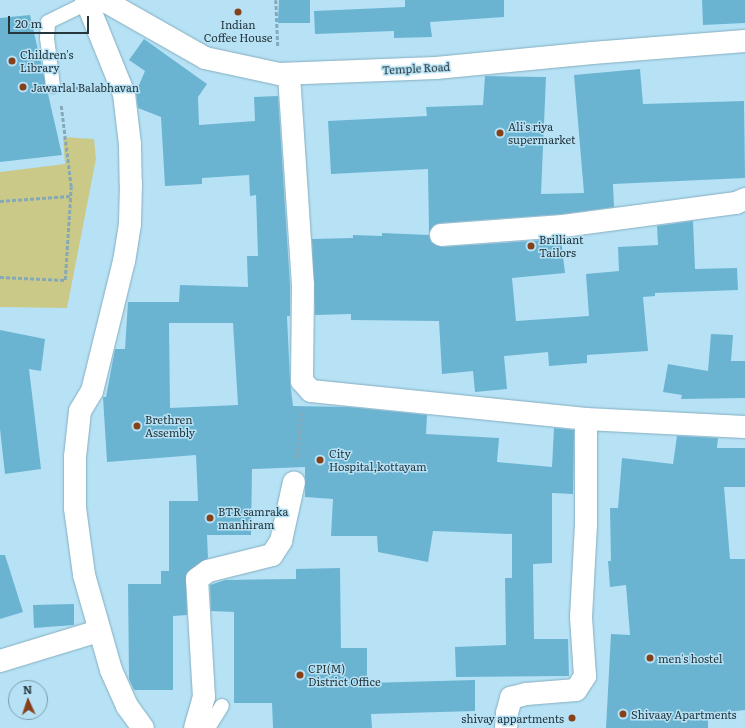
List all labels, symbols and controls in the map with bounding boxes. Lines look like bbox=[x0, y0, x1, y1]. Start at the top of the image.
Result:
marker: Indian Coffee House bbox=[233, 7, 243, 17]
scale bar bbox=[10, 8, 91, 34]
text: 20 m bbox=[15, 14, 42, 32]
place label: Indian Coffee House bbox=[204, 18, 272, 44]
place label: Children's Library bbox=[20, 48, 74, 74]
marker: Children's Library bbox=[7, 56, 17, 66]
street label: Temple Road bbox=[382, 60, 450, 76]
place label: Jawarlal Balabhavan bbox=[31, 80, 139, 94]
marker: Jawarlal Balabhavan bbox=[18, 82, 28, 92]
place label: Ali's riya supermarket bbox=[508, 120, 576, 146]
marker: Ali's riya supermarket bbox=[495, 128, 505, 138]
place label: Brilliant Tailors bbox=[539, 233, 583, 259]
marker: Brilliant Tailors bbox=[526, 241, 536, 251]
place label: Brethren Assembly bbox=[145, 413, 195, 439]
marker: Brethren Assembly bbox=[132, 421, 142, 431]
place label: City Hospital,kottayam bbox=[329, 447, 427, 473]
marker: City Hospital,kottayam bbox=[314, 454, 326, 466]
place label: BTR samraka manhiram bbox=[218, 505, 288, 531]
marker: BTR samraka manhiram bbox=[205, 513, 215, 523]
place label: men's hostel bbox=[658, 651, 722, 665]
marker: men's hostel bbox=[645, 653, 655, 663]
place label: CPI(M) District Office bbox=[308, 662, 381, 688]
marker: CPI(M) District Office bbox=[295, 670, 305, 680]
north arrow bbox=[8, 680, 48, 720]
text: N bbox=[22, 681, 32, 697]
place label: Shivaay Apartments bbox=[631, 707, 737, 721]
marker: Shivaay Apartments bbox=[618, 709, 628, 719]
place label: shivay appartments bbox=[461, 711, 564, 725]
marker: shivay appartments bbox=[567, 713, 577, 723]

